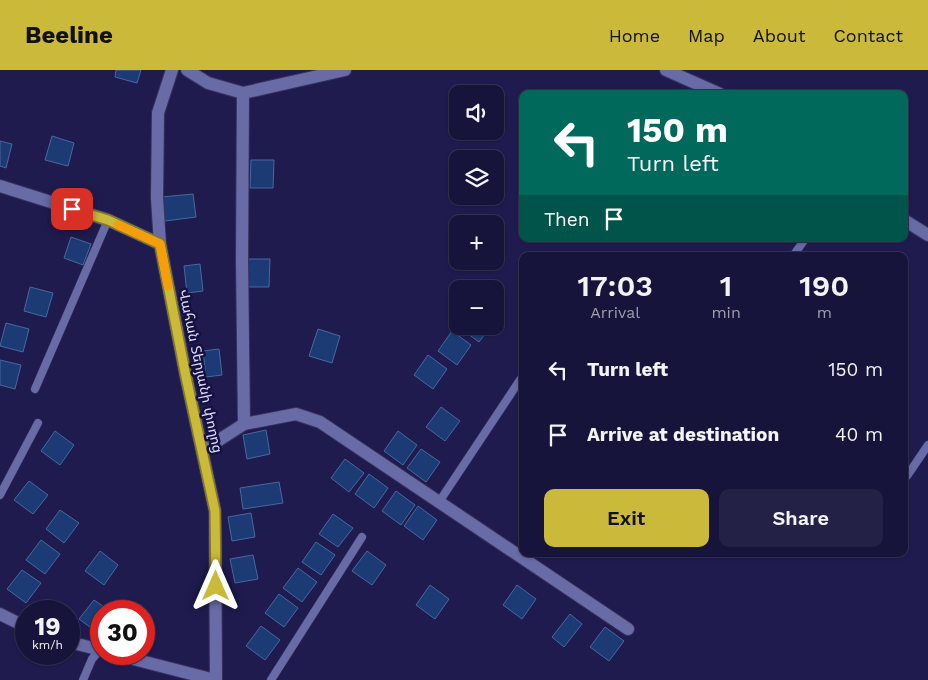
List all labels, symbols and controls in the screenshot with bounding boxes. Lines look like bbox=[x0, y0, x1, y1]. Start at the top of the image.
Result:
text: Beeline bbox=[25, 21, 113, 49]
text: Home bbox=[609, 25, 660, 46]
text: Map bbox=[688, 25, 725, 46]
text: About bbox=[753, 25, 805, 46]
text: Contact bbox=[833, 25, 903, 46]
map controls bbox=[449, 85, 504, 335]
button: sound bbox=[449, 85, 504, 140]
text: 150 m bbox=[627, 109, 728, 151]
icon: left bbox=[544, 110, 609, 175]
button: layers bbox=[449, 150, 504, 205]
text: Turn left bbox=[627, 151, 719, 176]
pin bbox=[51, 188, 93, 230]
icon: arrive bbox=[58, 195, 86, 223]
icon: arrive bbox=[600, 205, 628, 233]
text: Then bbox=[544, 208, 590, 231]
button: + bbox=[449, 215, 504, 270]
text: 17:03 bbox=[578, 268, 653, 303]
text: 1 bbox=[720, 268, 732, 303]
text: 190 bbox=[799, 268, 849, 303]
button: − bbox=[449, 280, 504, 335]
street label: Վահան Տերյանի փողոց bbox=[176, 288, 226, 454]
text: Arrival bbox=[590, 303, 640, 322]
text: min bbox=[711, 303, 741, 322]
text: m bbox=[817, 303, 832, 322]
icon: left bbox=[544, 356, 572, 384]
text: Turn left bbox=[587, 358, 668, 381]
text: 150 m bbox=[828, 358, 883, 381]
icon: arrive bbox=[544, 421, 572, 449]
text: Arrive at destination bbox=[587, 423, 779, 446]
text: 40 m bbox=[835, 423, 883, 446]
button: Exit bbox=[544, 489, 709, 547]
button: Share bbox=[719, 489, 883, 547]
position arrow bbox=[189, 559, 241, 611]
speed limit sign: 30 bbox=[90, 600, 155, 665]
text: 19 bbox=[34, 612, 61, 641]
text: km/h bbox=[32, 638, 63, 652]

